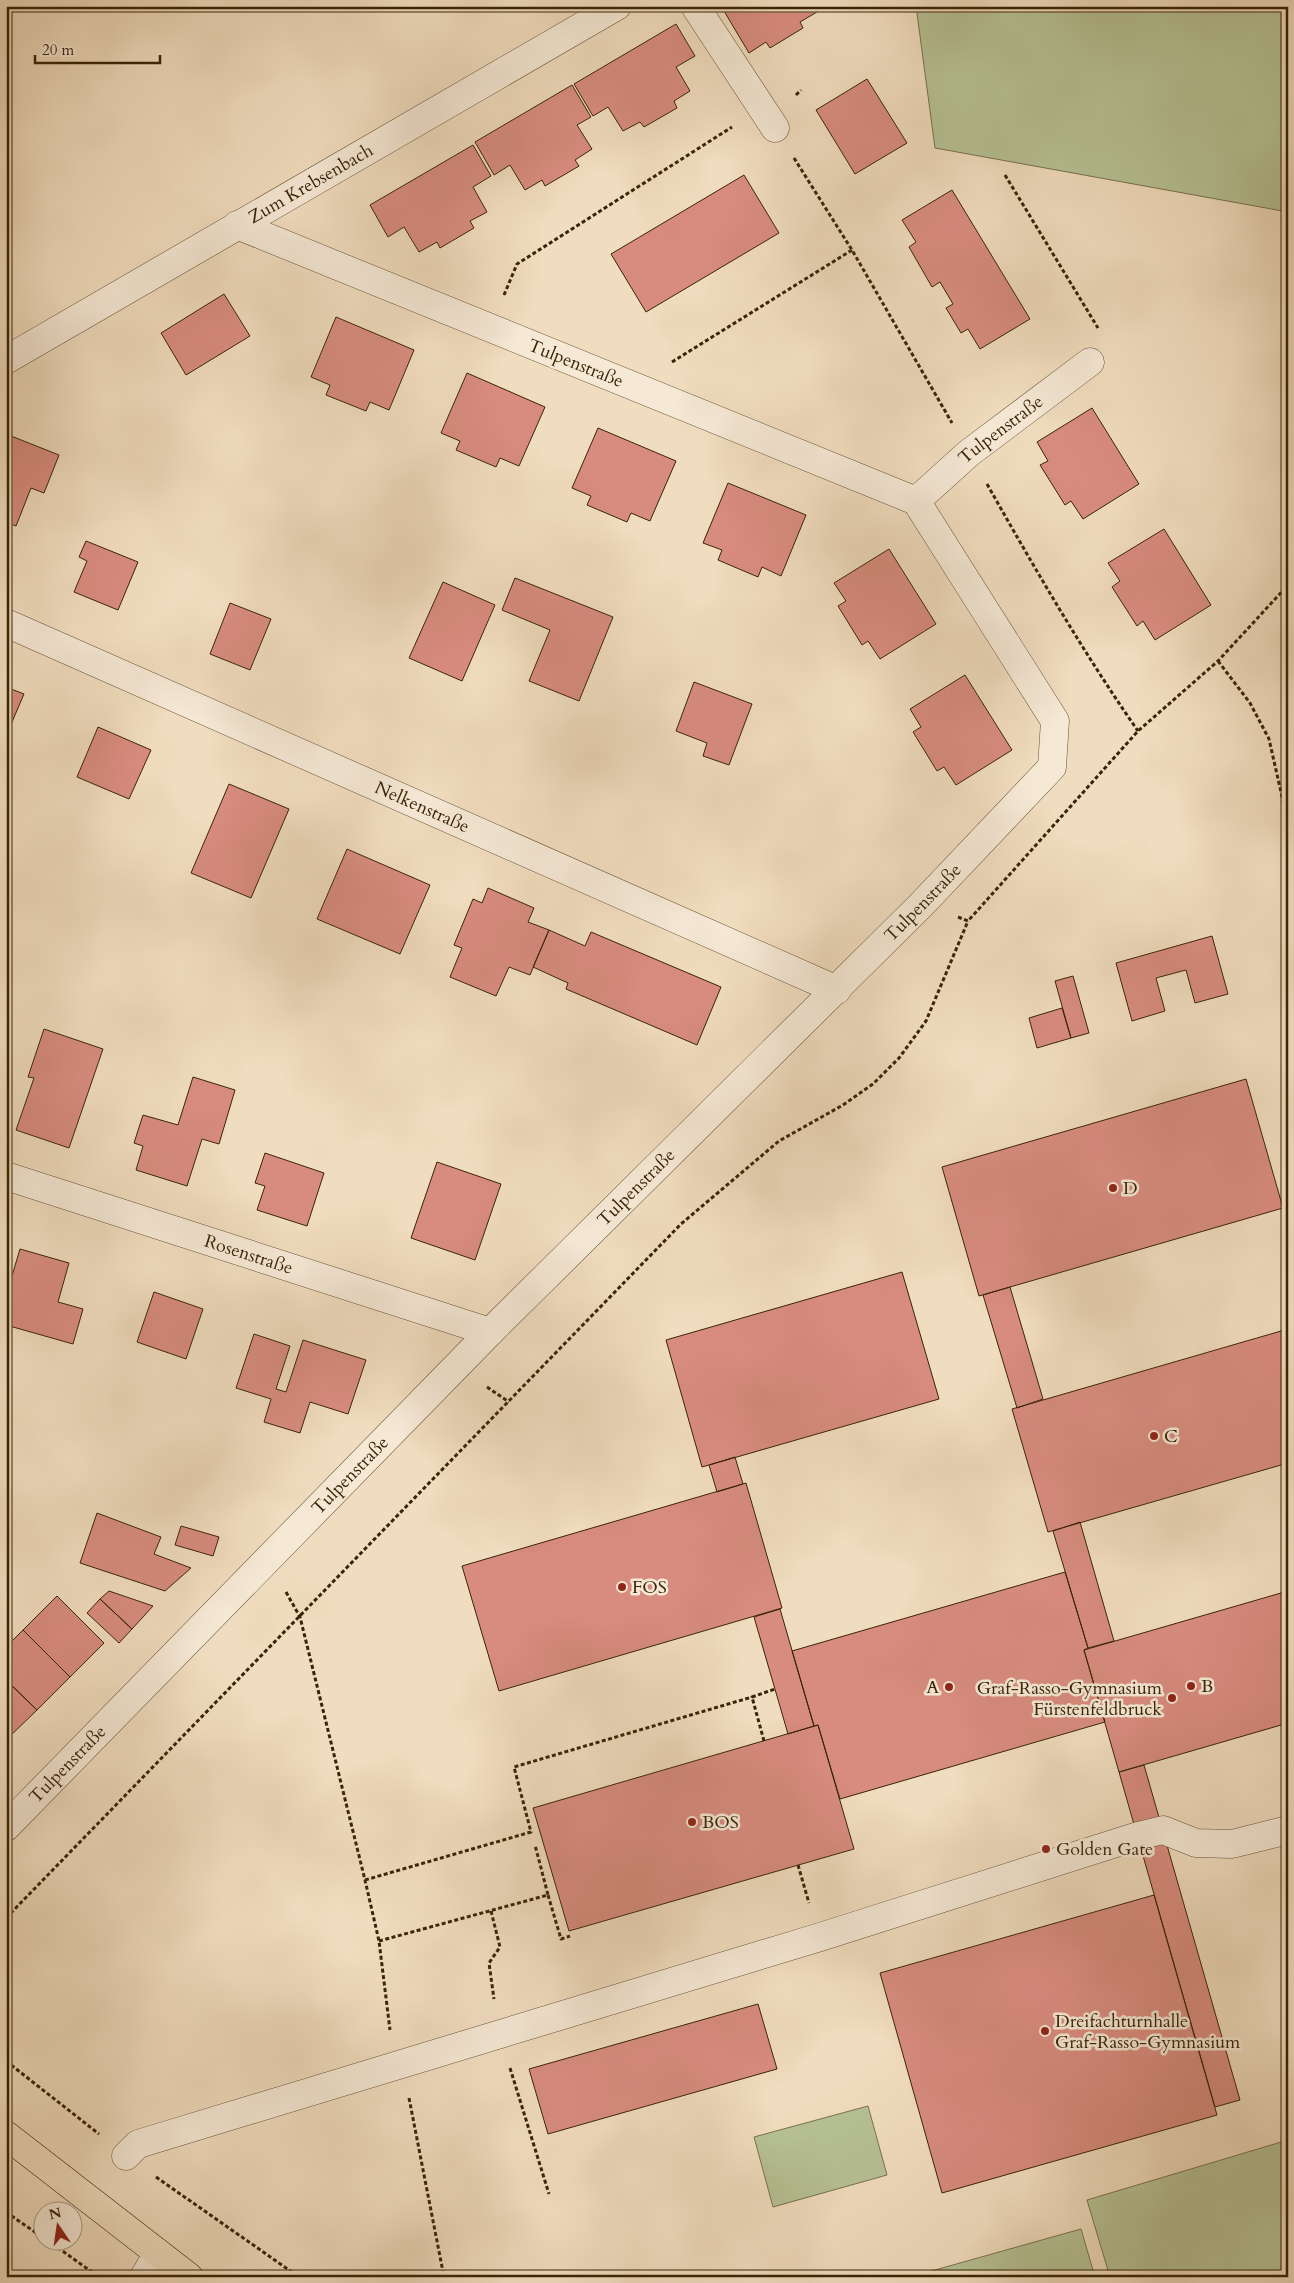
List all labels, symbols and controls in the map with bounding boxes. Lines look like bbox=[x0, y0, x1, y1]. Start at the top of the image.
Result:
scale bar bbox=[35, 32, 160, 64]
text: 20 m bbox=[42, 40, 74, 60]
street label: Zum Krebsenbach bbox=[244, 138, 378, 230]
street label: Tulpenstraße bbox=[524, 333, 627, 394]
street label: Tulpenstraße bbox=[953, 389, 1049, 470]
street label: Nelkenstraße bbox=[371, 775, 473, 839]
street label: Tulpenstraße bbox=[879, 858, 967, 948]
street label: Tulpenstraße bbox=[592, 1143, 681, 1232]
place label: D bbox=[1123, 1176, 1138, 1201]
marker: D bbox=[1107, 1182, 1119, 1194]
street label: Rosenstraße bbox=[201, 1229, 296, 1281]
place label: C bbox=[1164, 1424, 1178, 1449]
marker: C bbox=[1148, 1430, 1160, 1442]
street label: Tulpenstraße bbox=[306, 1431, 394, 1520]
place label: FOS bbox=[632, 1575, 667, 1600]
marker: FOS bbox=[616, 1581, 628, 1593]
place label: B bbox=[1201, 1674, 1213, 1699]
place label: A bbox=[926, 1675, 939, 1700]
place label: Graf-Rasso-Gymnasium Fürstenfeldbruck bbox=[977, 1676, 1163, 1722]
marker: B bbox=[1185, 1680, 1197, 1692]
marker: A bbox=[943, 1681, 955, 1693]
marker: Graf-Rasso-Gymnasium Fürstenfeldbruck bbox=[1166, 1692, 1178, 1704]
street label: Tulpenstraße bbox=[24, 1720, 112, 1809]
place label: BOS bbox=[702, 1810, 739, 1835]
marker: BOS bbox=[686, 1816, 698, 1828]
place label: Golden Gate bbox=[1056, 1837, 1153, 1862]
marker: Golden Gate bbox=[1040, 1843, 1052, 1855]
place label: Dreifachturnhalle Graf-Rasso-Gymnasium bbox=[1055, 2009, 1241, 2055]
marker: Dreifachturnhalle Graf-Rasso-Gymnasium bbox=[1039, 2025, 1051, 2037]
north arrow bbox=[32, 2200, 82, 2250]
text: N bbox=[47, 2203, 63, 2224]

